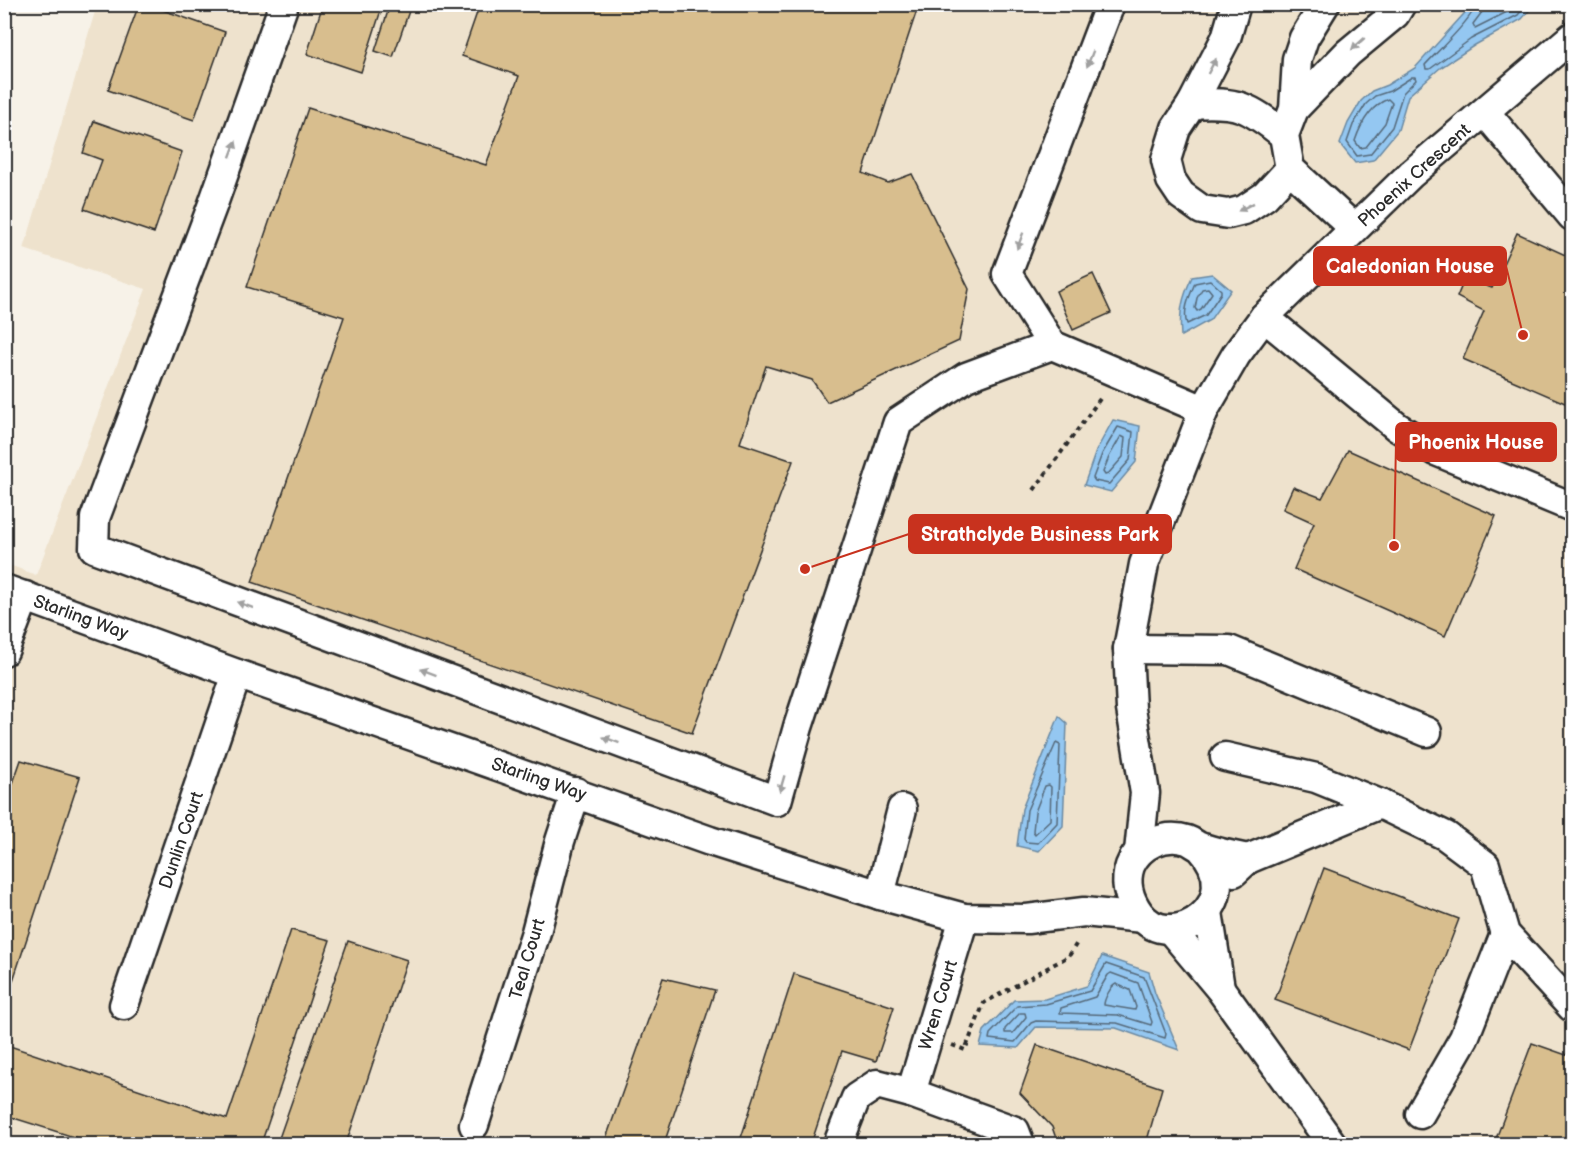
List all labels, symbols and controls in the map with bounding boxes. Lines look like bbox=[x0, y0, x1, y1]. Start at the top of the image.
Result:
one-way arrow bbox=[1351, 37, 1366, 51]
one-way arrow bbox=[1084, 50, 1094, 68]
one-way arrow bbox=[1207, 57, 1217, 74]
street label: Phoenix Crescent bbox=[1354, 119, 1475, 231]
one-way arrow bbox=[228, 140, 238, 158]
one-way arrow bbox=[1237, 202, 1254, 212]
one-way arrow bbox=[1015, 233, 1025, 251]
callout: Caledonian House bbox=[1314, 247, 1506, 285]
text: Caledonian House bbox=[1326, 255, 1494, 279]
callout: Phoenix House bbox=[1396, 423, 1556, 461]
text: Phoenix House bbox=[1408, 431, 1544, 455]
callout: Strathclyde Business Park bbox=[909, 515, 1171, 553]
text: Strathclyde Business Park bbox=[921, 523, 1160, 547]
street label: Starling Way bbox=[31, 591, 132, 645]
one-way arrow bbox=[236, 599, 254, 609]
one-way arrow bbox=[419, 667, 437, 676]
one-way arrow bbox=[602, 734, 620, 744]
street label: Starling Way bbox=[489, 753, 590, 806]
one-way arrow bbox=[777, 775, 786, 793]
street label: Dunlin Court bbox=[155, 788, 208, 892]
street label: Teal Court bbox=[505, 916, 550, 1002]
street label: Wren Court bbox=[915, 957, 962, 1053]

